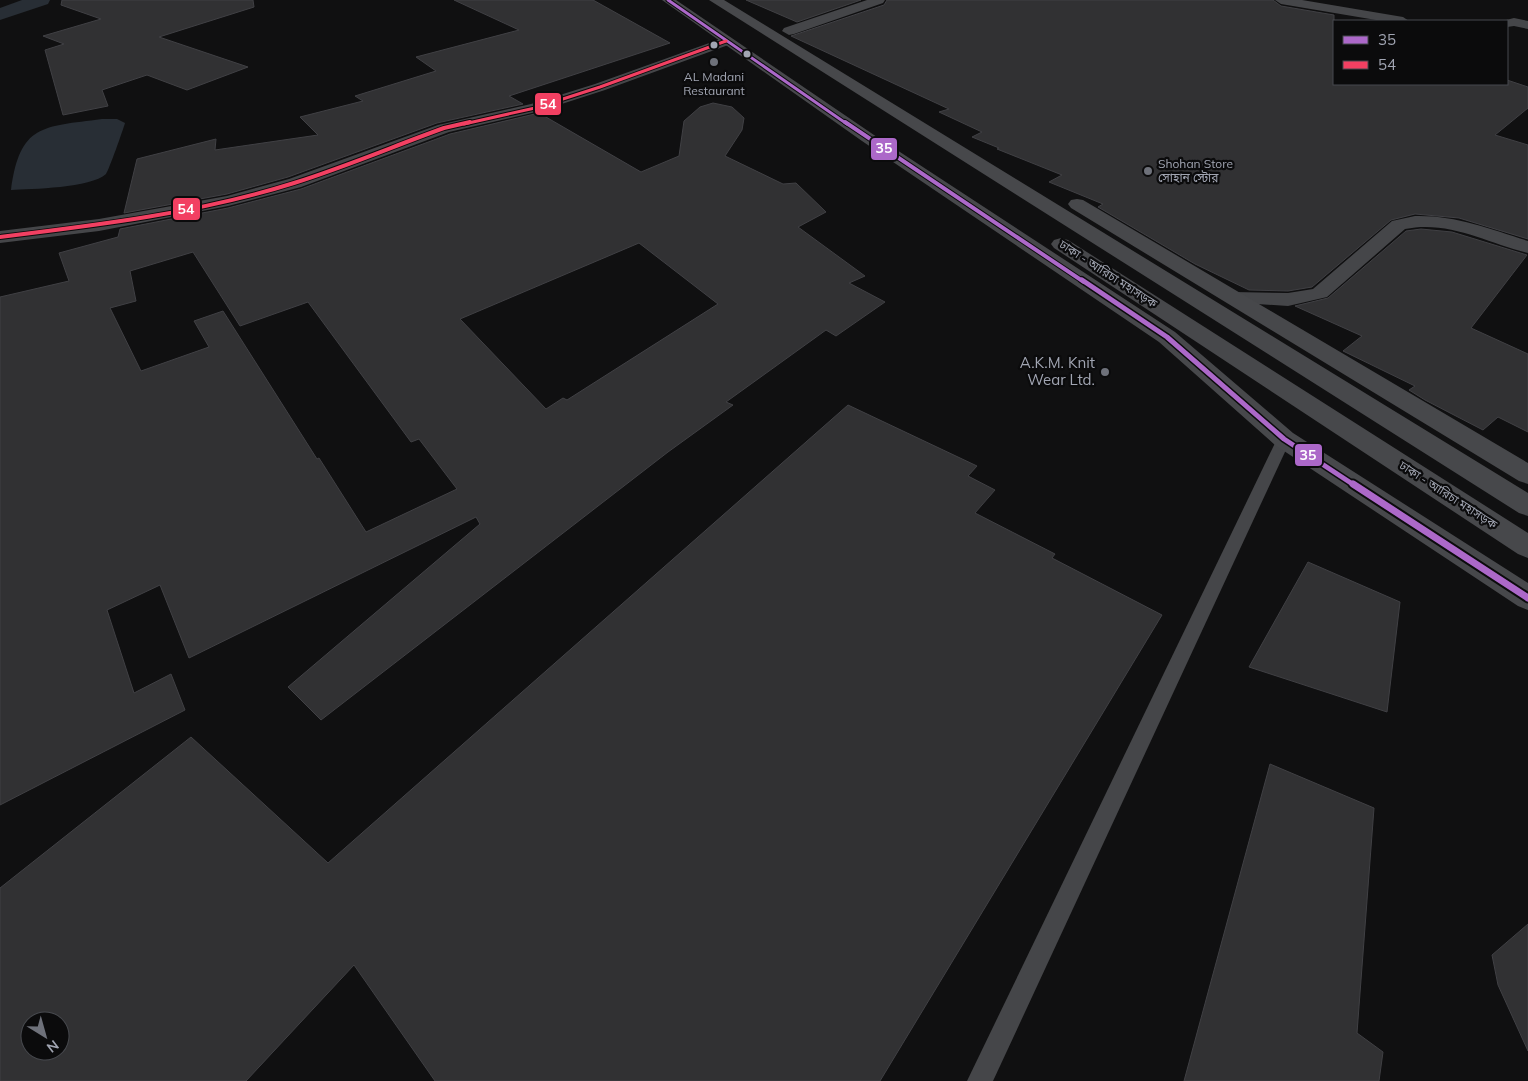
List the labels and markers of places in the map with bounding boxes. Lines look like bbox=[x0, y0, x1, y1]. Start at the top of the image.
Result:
unlabelled marker bbox=[709, 40, 719, 50]
unlabelled marker bbox=[742, 49, 752, 59]
marker: AL Madani Restaurant bbox=[708, 56, 720, 68]
place label: AL Madani Restaurant bbox=[683, 69, 745, 98]
place label: Shohan Store সোহান স্টোর bbox=[1158, 156, 1233, 185]
marker: Shohan Store সোহান স্টোর bbox=[1142, 165, 1154, 177]
place label: A.K.M. Knit Wear Ltd. bbox=[1020, 353, 1095, 389]
marker: A.K.M. Knit Wear Ltd. bbox=[1099, 366, 1111, 378]

